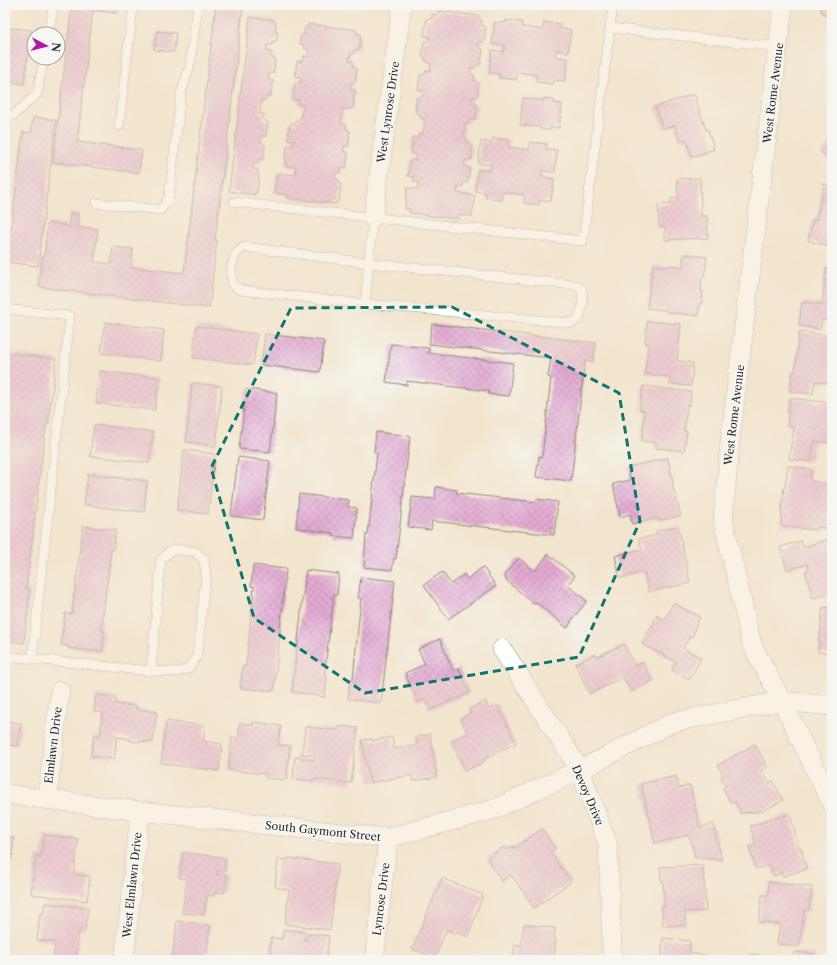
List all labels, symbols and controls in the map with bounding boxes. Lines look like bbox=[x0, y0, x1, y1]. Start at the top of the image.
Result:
north arrow bbox=[26, 26, 66, 66]
text: N bbox=[48, 42, 63, 53]
street label: West Rome Avenue bbox=[760, 42, 786, 145]
street label: West Lynrose Drive bbox=[374, 60, 402, 165]
street label: West Rome Avenue bbox=[721, 364, 747, 467]
street label: Elmlawn Drive bbox=[41, 706, 65, 784]
street label: Devoy Drive bbox=[569, 763, 607, 827]
street label: South Gaymont Street bbox=[264, 818, 382, 844]
street label: West Elmlawn Drive bbox=[119, 831, 145, 940]
street label: Lynrose Drive bbox=[370, 862, 392, 936]

